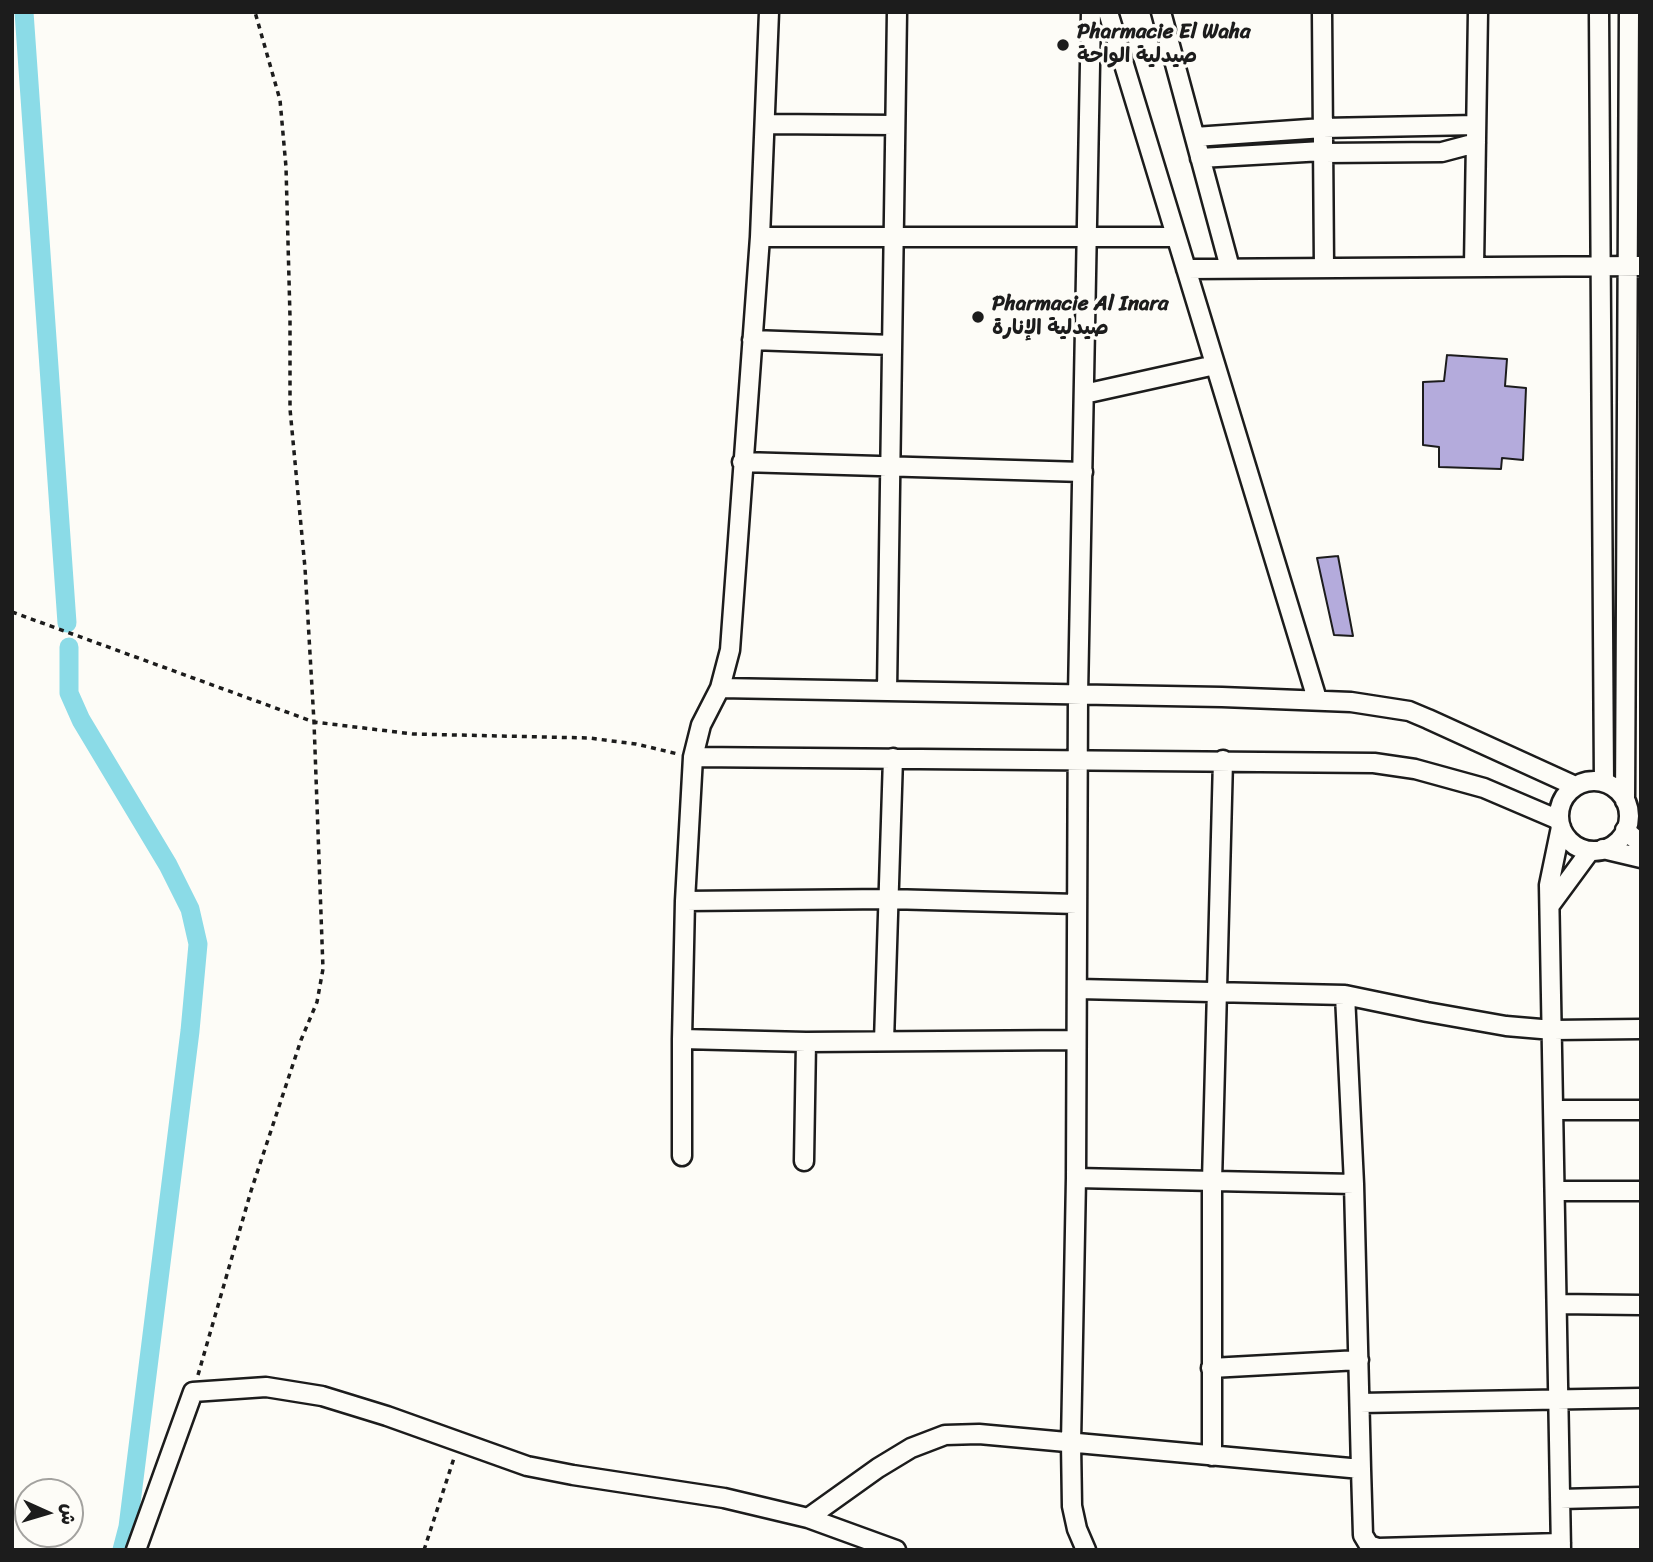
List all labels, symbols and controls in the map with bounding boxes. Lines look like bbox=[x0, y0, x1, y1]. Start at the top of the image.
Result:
place label: Pharmacie El Waha صيدلية الواحة bbox=[1077, 20, 1250, 70]
marker: Pharmacie El Waha صيدلية الواحة bbox=[1055, 37, 1071, 53]
place label: Pharmacie Al Inara صيدلية الإنارة bbox=[992, 292, 1169, 342]
marker: Pharmacie Al Inara صيدلية الإنارة bbox=[970, 309, 986, 325]
north arrow bbox=[14, 1478, 84, 1548]
text: ش bbox=[51, 1503, 86, 1526]

